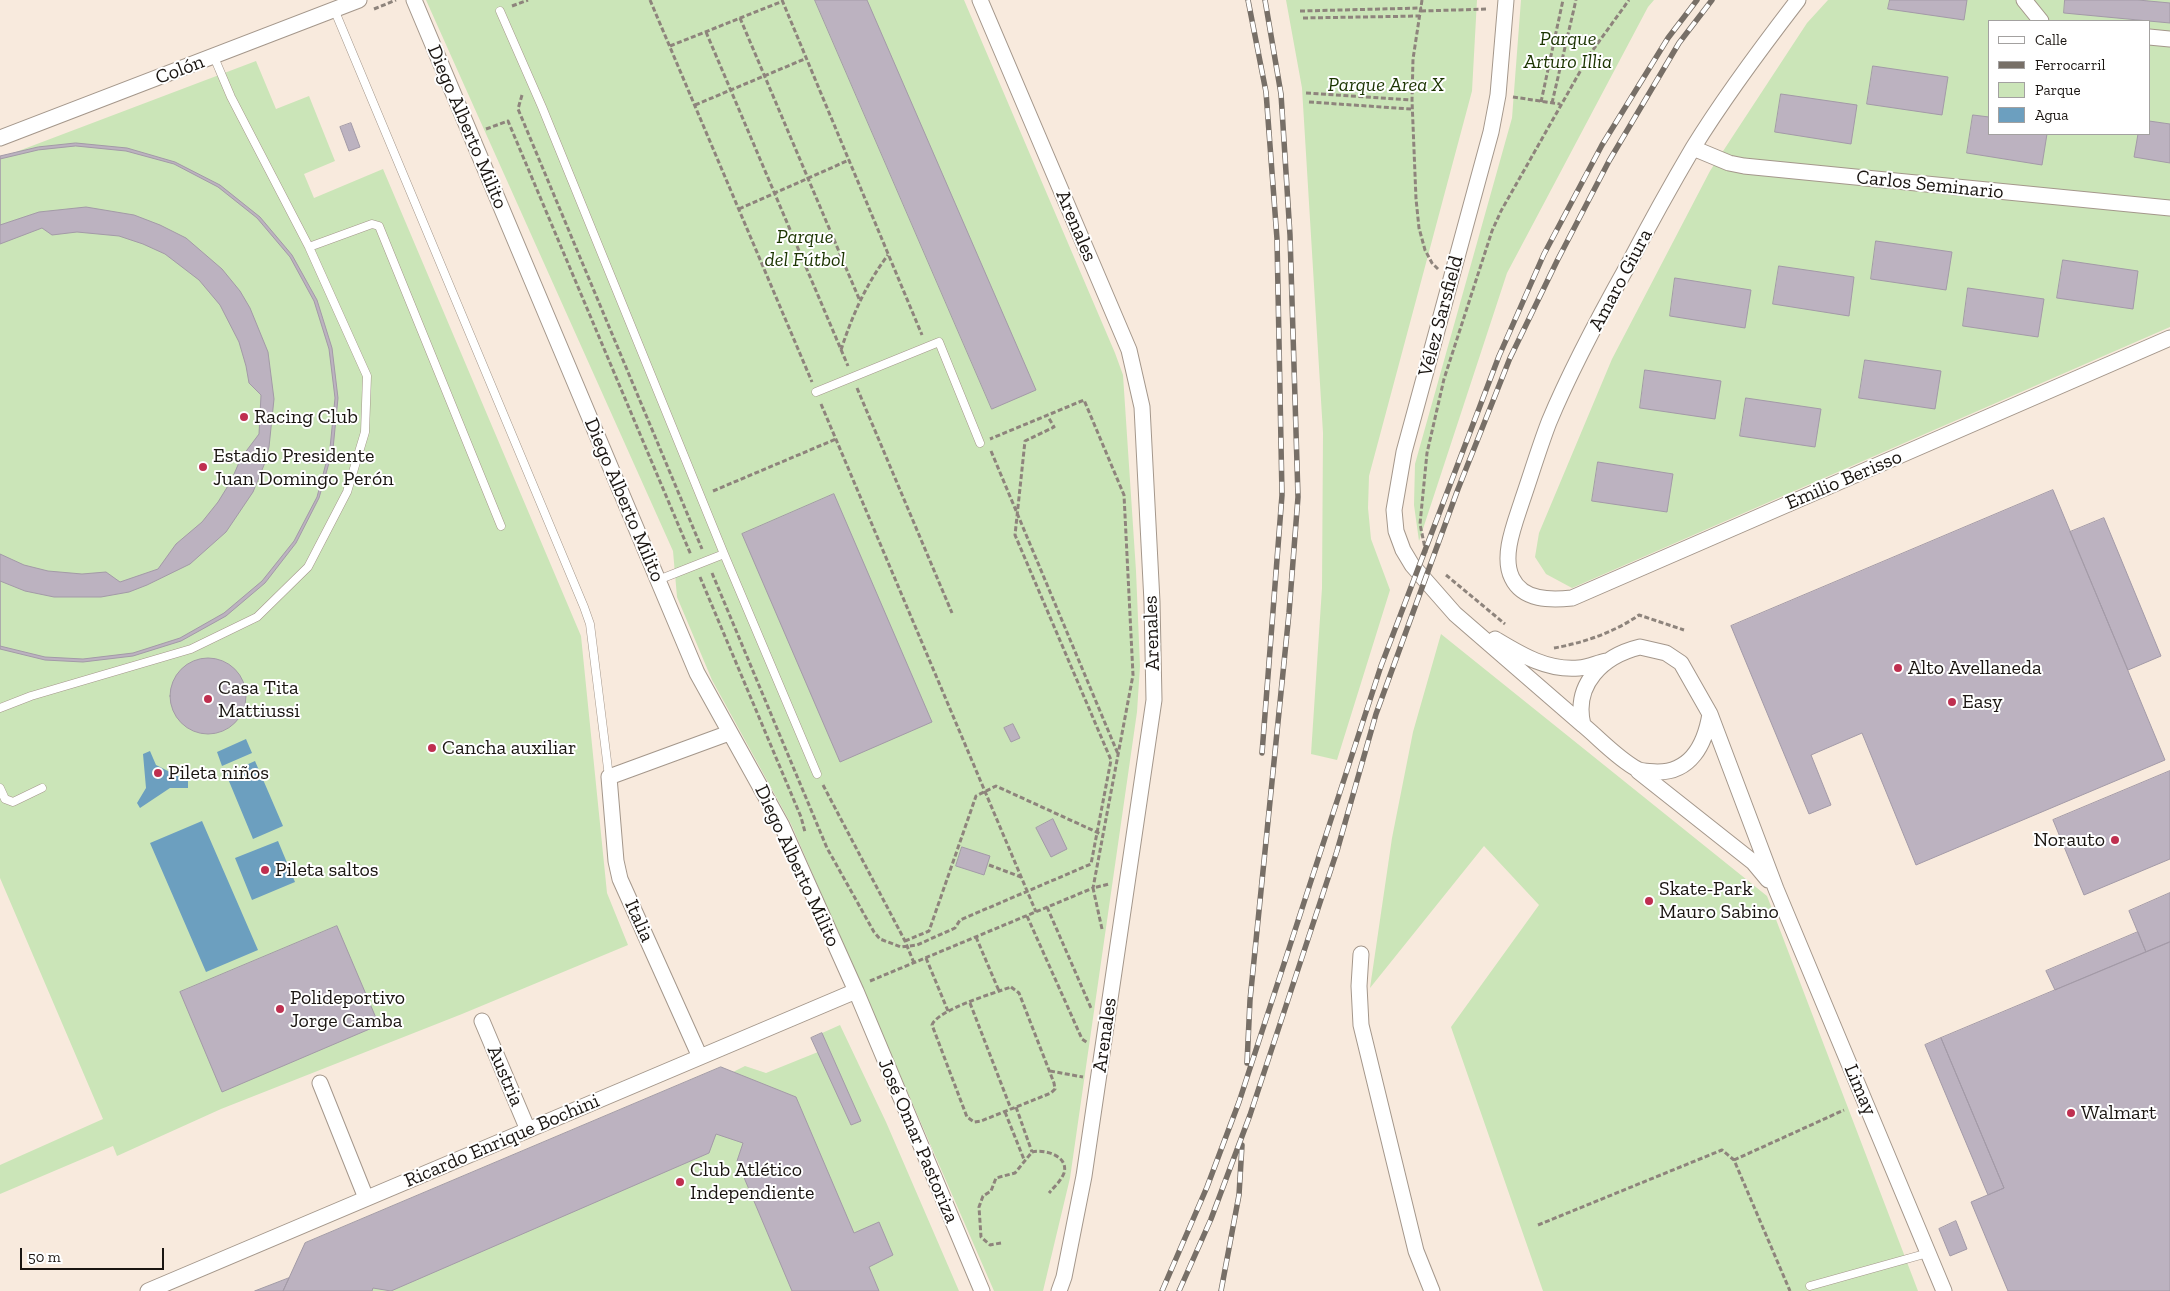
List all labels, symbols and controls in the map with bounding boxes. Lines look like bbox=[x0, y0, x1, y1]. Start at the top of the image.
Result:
legend bbox=[1988, 20, 2150, 135]
park label: Parque Arturo Illia bbox=[1524, 27, 1612, 74]
text: Calle bbox=[2035, 31, 2067, 49]
street label: Diego Alberto Milito bbox=[422, 41, 512, 213]
street label: Colón bbox=[152, 50, 208, 90]
text: Ferrocarril bbox=[2035, 56, 2105, 74]
park label: Parque Area X bbox=[1328, 73, 1444, 97]
text: Parque bbox=[2035, 81, 2081, 99]
text: Agua bbox=[2035, 106, 2068, 124]
street label: Carlos Seminario bbox=[1855, 165, 2005, 205]
street label: Arenales bbox=[1050, 187, 1102, 265]
park label: Parque del Fútbol bbox=[765, 225, 845, 272]
street label: Amaro Giura bbox=[1584, 225, 1658, 335]
street label: Vélez Sarsfield bbox=[1413, 253, 1469, 379]
place label: Racing Club bbox=[254, 405, 358, 429]
marker: Racing Club bbox=[238, 411, 250, 423]
street label: Diego Alberto Milito bbox=[579, 414, 669, 586]
place label: Estadio Presidente Juan Domingo Perón bbox=[213, 444, 394, 491]
street label: Emilio Berisso bbox=[1782, 445, 1906, 515]
marker: Estadio Presidente Juan Domingo Perón bbox=[197, 461, 209, 473]
street label: Arenales bbox=[1139, 595, 1165, 671]
place label: Alto Avellaneda bbox=[1908, 656, 2042, 680]
marker: Alto Avellaneda bbox=[1892, 662, 1904, 674]
place label: Casa Tita Mattiussi bbox=[218, 676, 300, 723]
place label: Easy bbox=[1962, 690, 2002, 714]
marker: Casa Tita Mattiussi bbox=[202, 693, 214, 705]
marker: Easy bbox=[1946, 696, 1958, 708]
place label: Cancha auxiliar bbox=[442, 736, 576, 760]
marker: Cancha auxiliar bbox=[426, 742, 438, 754]
place label: Pileta niños bbox=[168, 761, 269, 785]
marker: Pileta niños bbox=[152, 767, 164, 779]
street label: Diego Alberto Milito bbox=[749, 781, 845, 951]
place label: Norauto bbox=[2033, 828, 2105, 852]
marker: Norauto bbox=[2109, 834, 2121, 846]
place label: Pileta saltos bbox=[275, 858, 379, 882]
marker: Pileta saltos bbox=[259, 864, 271, 876]
place label: Skate-Park Mauro Sabino bbox=[1659, 877, 1779, 924]
marker: Skate-Park Mauro Sabino bbox=[1643, 895, 1655, 907]
street label: Italia bbox=[619, 896, 659, 946]
place label: Polideportivo Jorge Camba bbox=[290, 986, 405, 1033]
street label: Arenales bbox=[1088, 996, 1122, 1074]
marker: Polideportivo Jorge Camba bbox=[274, 1003, 286, 1015]
street label: Austria bbox=[482, 1042, 528, 1110]
street label: José Omar Pastoriza bbox=[872, 1055, 964, 1227]
street label: Limay bbox=[1839, 1061, 1881, 1119]
street label: Ricardo Enrique Bochini bbox=[401, 1089, 603, 1193]
place label: Walmart bbox=[2081, 1101, 2157, 1125]
marker: Walmart bbox=[2065, 1107, 2077, 1119]
place label: Club Atlético Independiente bbox=[690, 1158, 814, 1205]
marker: Club Atlético Independiente bbox=[674, 1176, 686, 1188]
scale bar bbox=[22, 1238, 166, 1270]
text: 50 m bbox=[28, 1248, 61, 1266]

